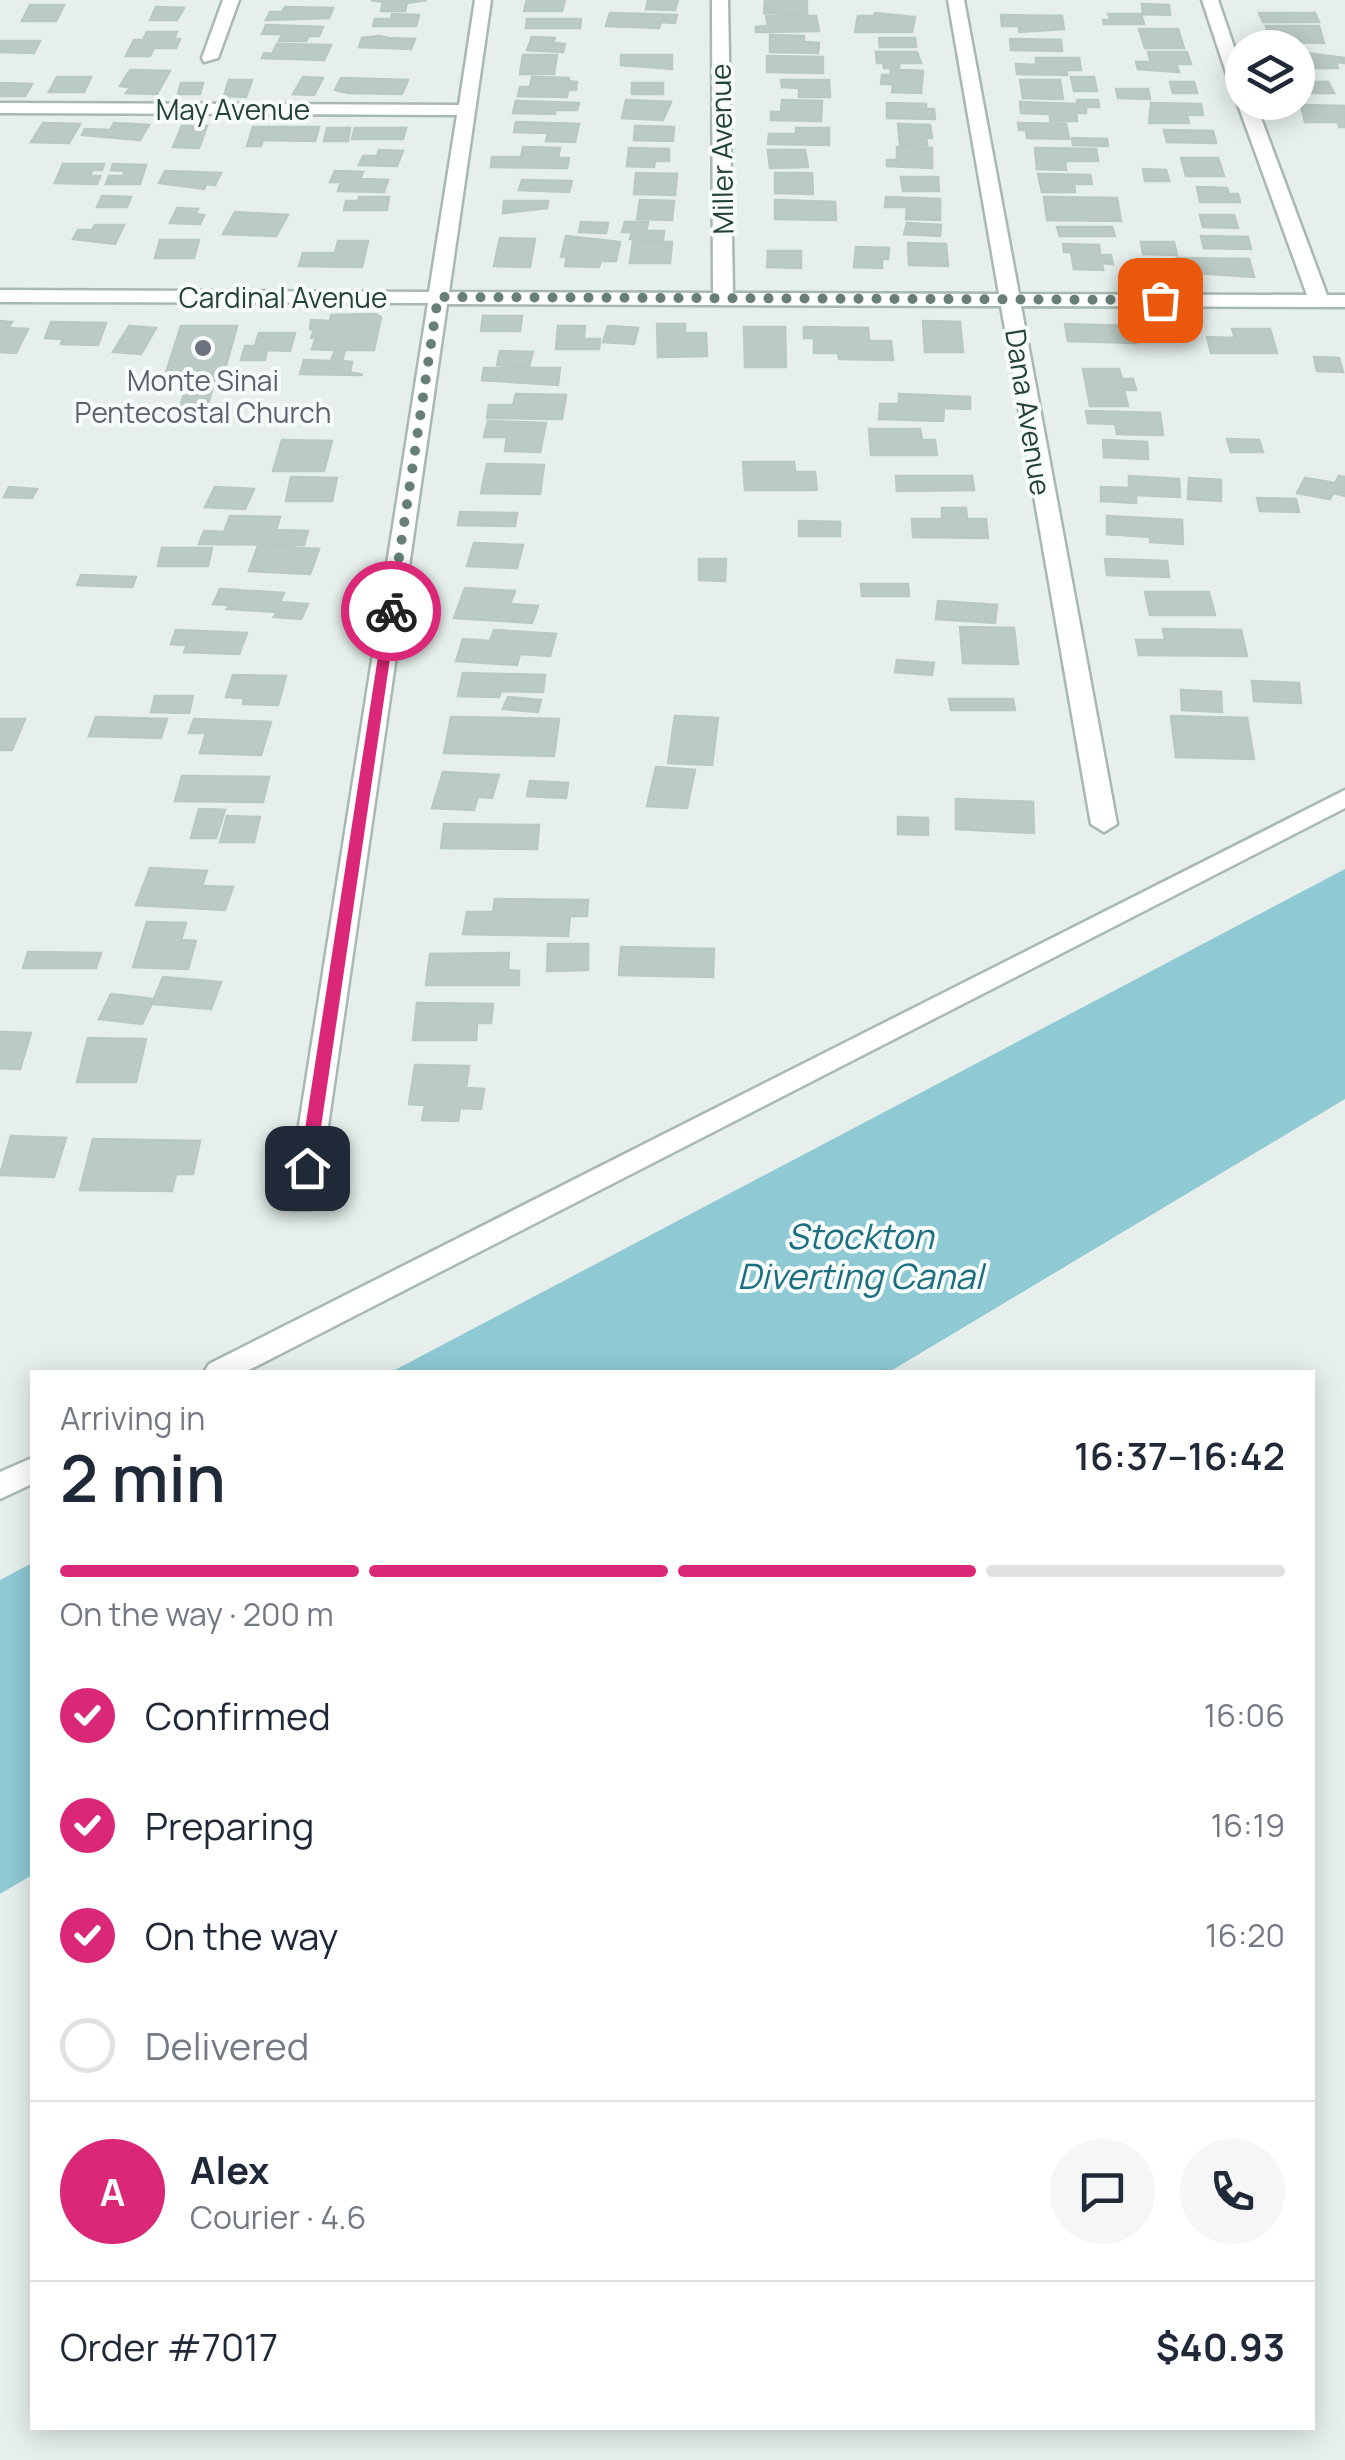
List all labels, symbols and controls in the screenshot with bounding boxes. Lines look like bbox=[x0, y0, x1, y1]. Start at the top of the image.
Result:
map controls bbox=[1225, 30, 1315, 120]
button: layers bbox=[1225, 30, 1315, 120]
street label: Miller Avenue bbox=[701, 63, 741, 235]
street label: May Avenue bbox=[156, 90, 310, 128]
pin bbox=[1118, 258, 1203, 343]
icon: bag bbox=[1133, 273, 1188, 328]
street label: Cardinal Avenue bbox=[179, 278, 387, 316]
street label: Dana Avenue bbox=[997, 326, 1061, 498]
marker: Monte Sinai Pentecostal Church bbox=[192, 337, 214, 359]
place label: Monte Sinai Pentecostal Church bbox=[75, 361, 331, 431]
courier bbox=[341, 561, 441, 661]
icon: bike bbox=[364, 584, 419, 639]
pin bbox=[265, 1126, 350, 1211]
icon: home bbox=[280, 1141, 335, 1196]
water label: Stockton Diverting Canal bbox=[737, 1212, 987, 1300]
text: Arriving in bbox=[60, 1396, 205, 1440]
text: 16:37–16:42 bbox=[1074, 1429, 1285, 1481]
text: 2 min bbox=[60, 1433, 226, 1522]
text: On the way · 200 m bbox=[60, 1592, 334, 1636]
icon: check bbox=[60, 1688, 115, 1743]
text: Confirmed bbox=[145, 1689, 331, 1741]
text: 16:06 bbox=[1204, 1693, 1285, 1737]
icon: check bbox=[60, 1798, 115, 1853]
text: Preparing bbox=[145, 1799, 314, 1851]
text: 16:19 bbox=[1211, 1803, 1285, 1847]
icon: check bbox=[60, 1908, 115, 1963]
text: On the way bbox=[145, 1909, 338, 1961]
text: 16:20 bbox=[1205, 1913, 1285, 1957]
text: Delivered bbox=[145, 2019, 309, 2071]
button: chat bbox=[1050, 2139, 1155, 2244]
button: phone bbox=[1180, 2139, 1285, 2244]
text: Alex bbox=[190, 2143, 269, 2195]
text: A bbox=[100, 2165, 125, 2217]
text: Courier · 4.6 bbox=[190, 2195, 366, 2239]
text: Order #7017 bbox=[60, 2320, 278, 2372]
text: $40.93 bbox=[1156, 2320, 1285, 2372]

